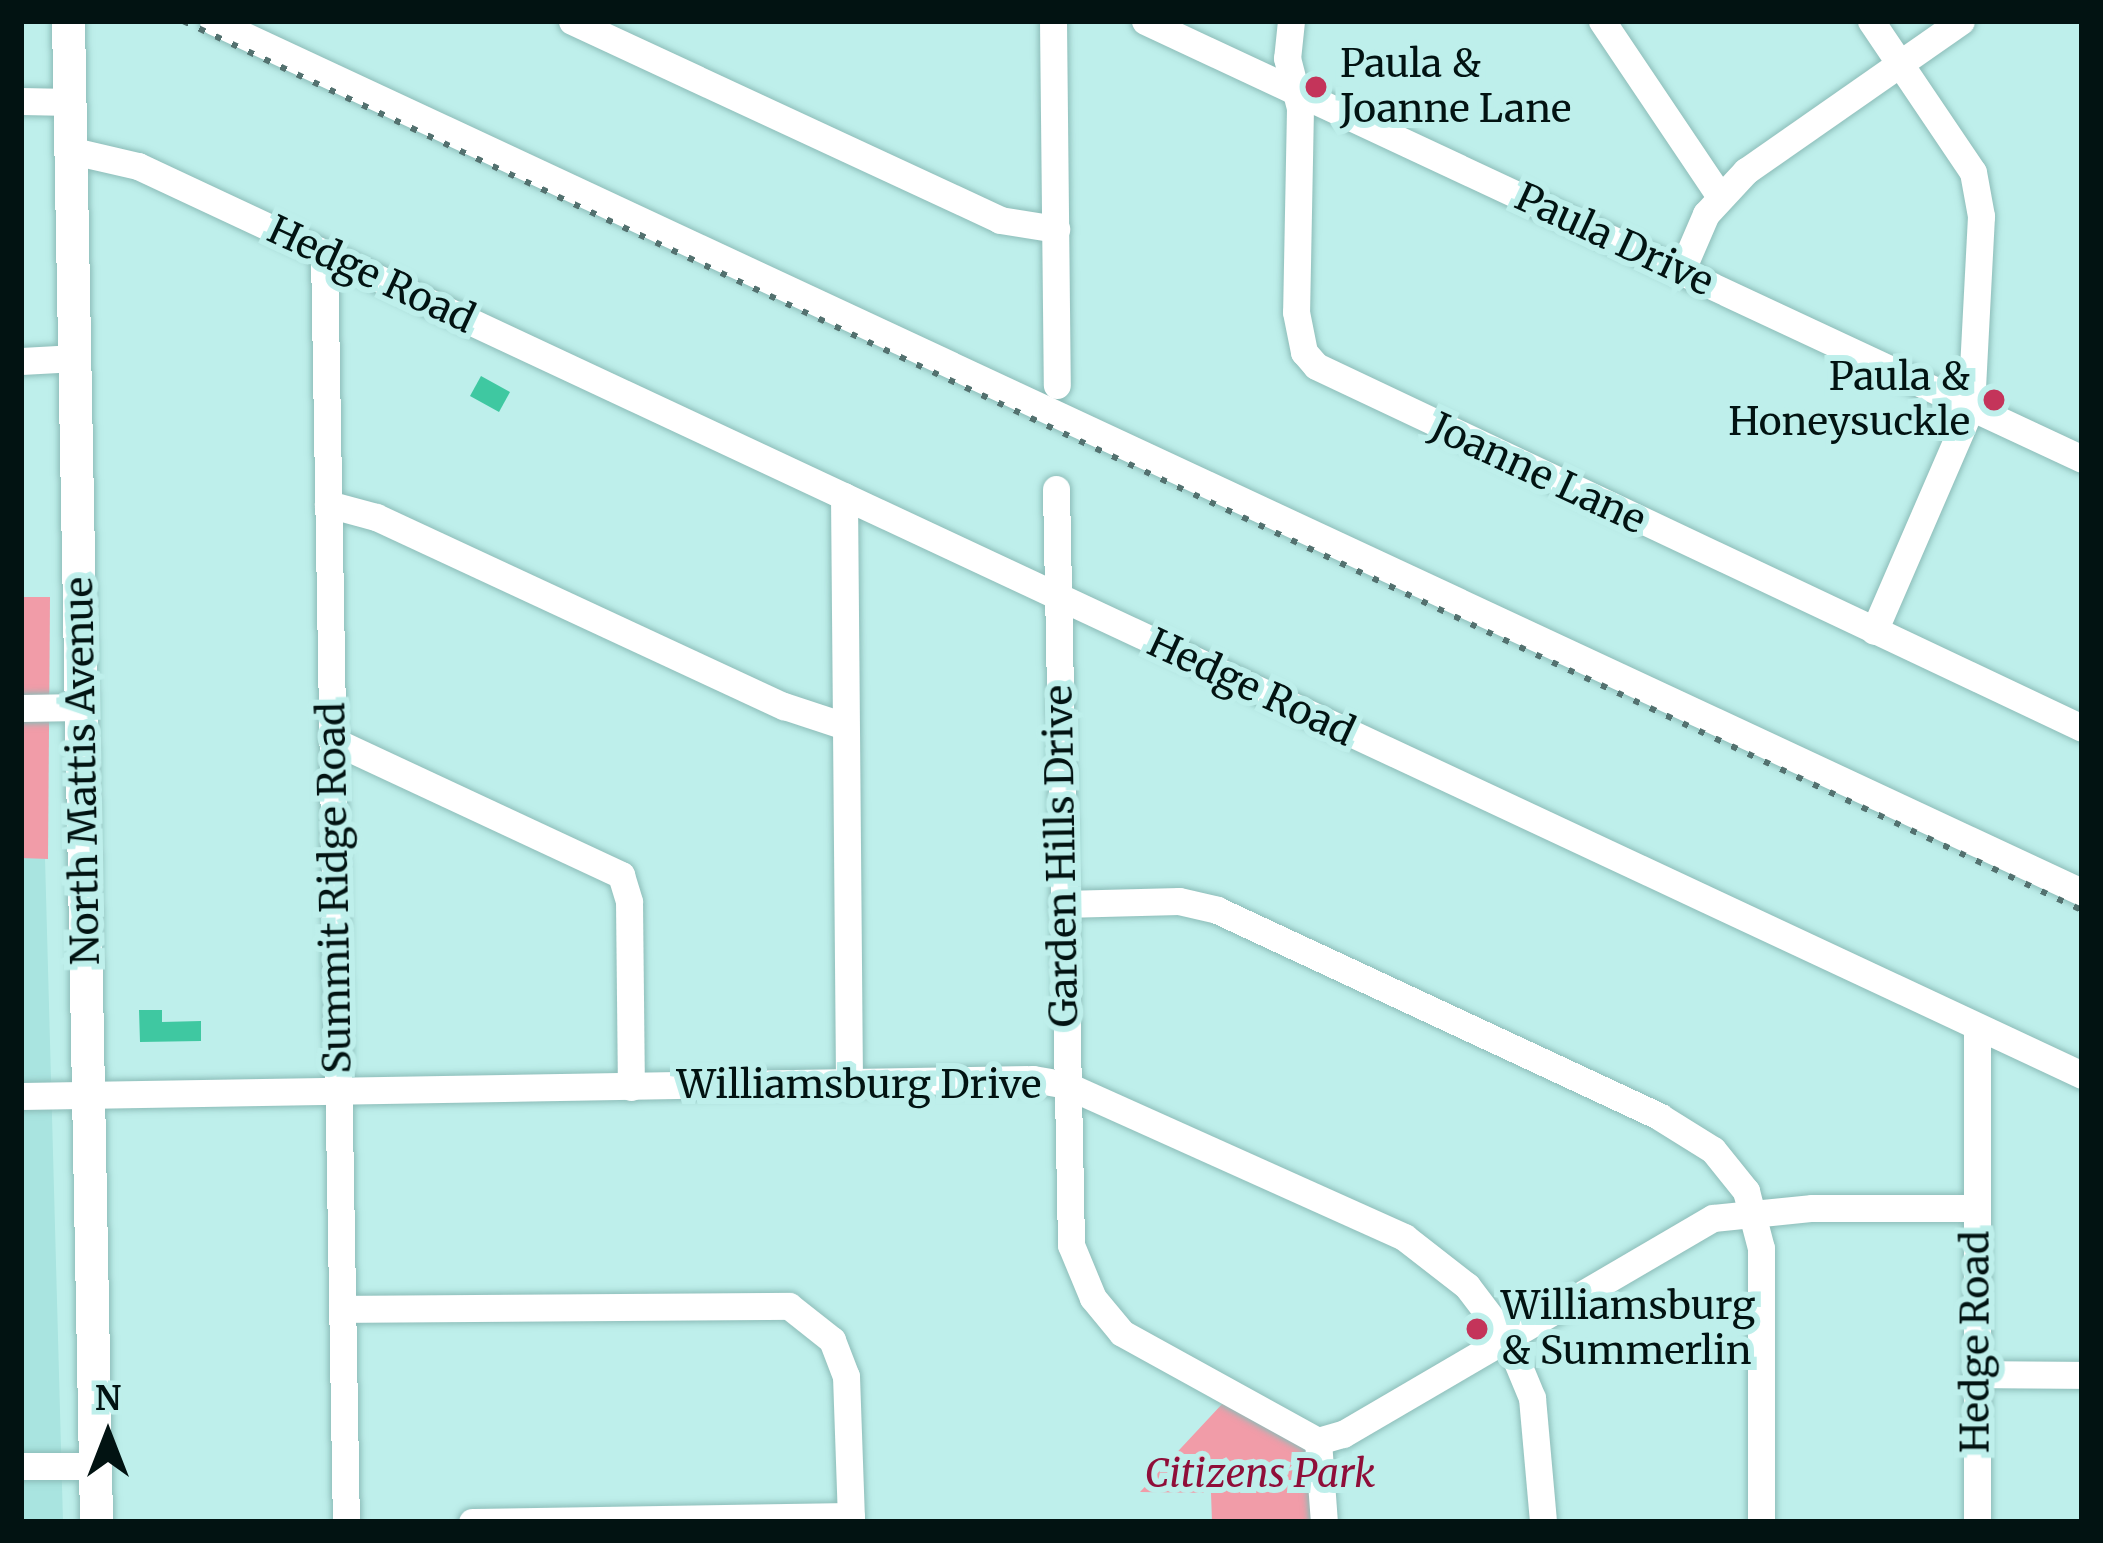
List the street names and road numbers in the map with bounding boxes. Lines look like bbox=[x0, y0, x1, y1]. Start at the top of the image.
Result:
street label: Paula Drive bbox=[1508, 174, 1720, 306]
street label: Hedge Road bbox=[260, 207, 482, 343]
street label: Joanne Lane bbox=[1423, 404, 1653, 544]
street label: North Mattis Avenue bbox=[56, 577, 110, 965]
street label: Hedge Road bbox=[1140, 620, 1362, 756]
street label: Garden Hills Drive bbox=[1036, 685, 1088, 1027]
street label: Summit Ridge Road bbox=[308, 702, 362, 1074]
street label: Williamsburg Drive bbox=[677, 1062, 1041, 1108]
street label: Hedge Road bbox=[1953, 1231, 1999, 1453]

